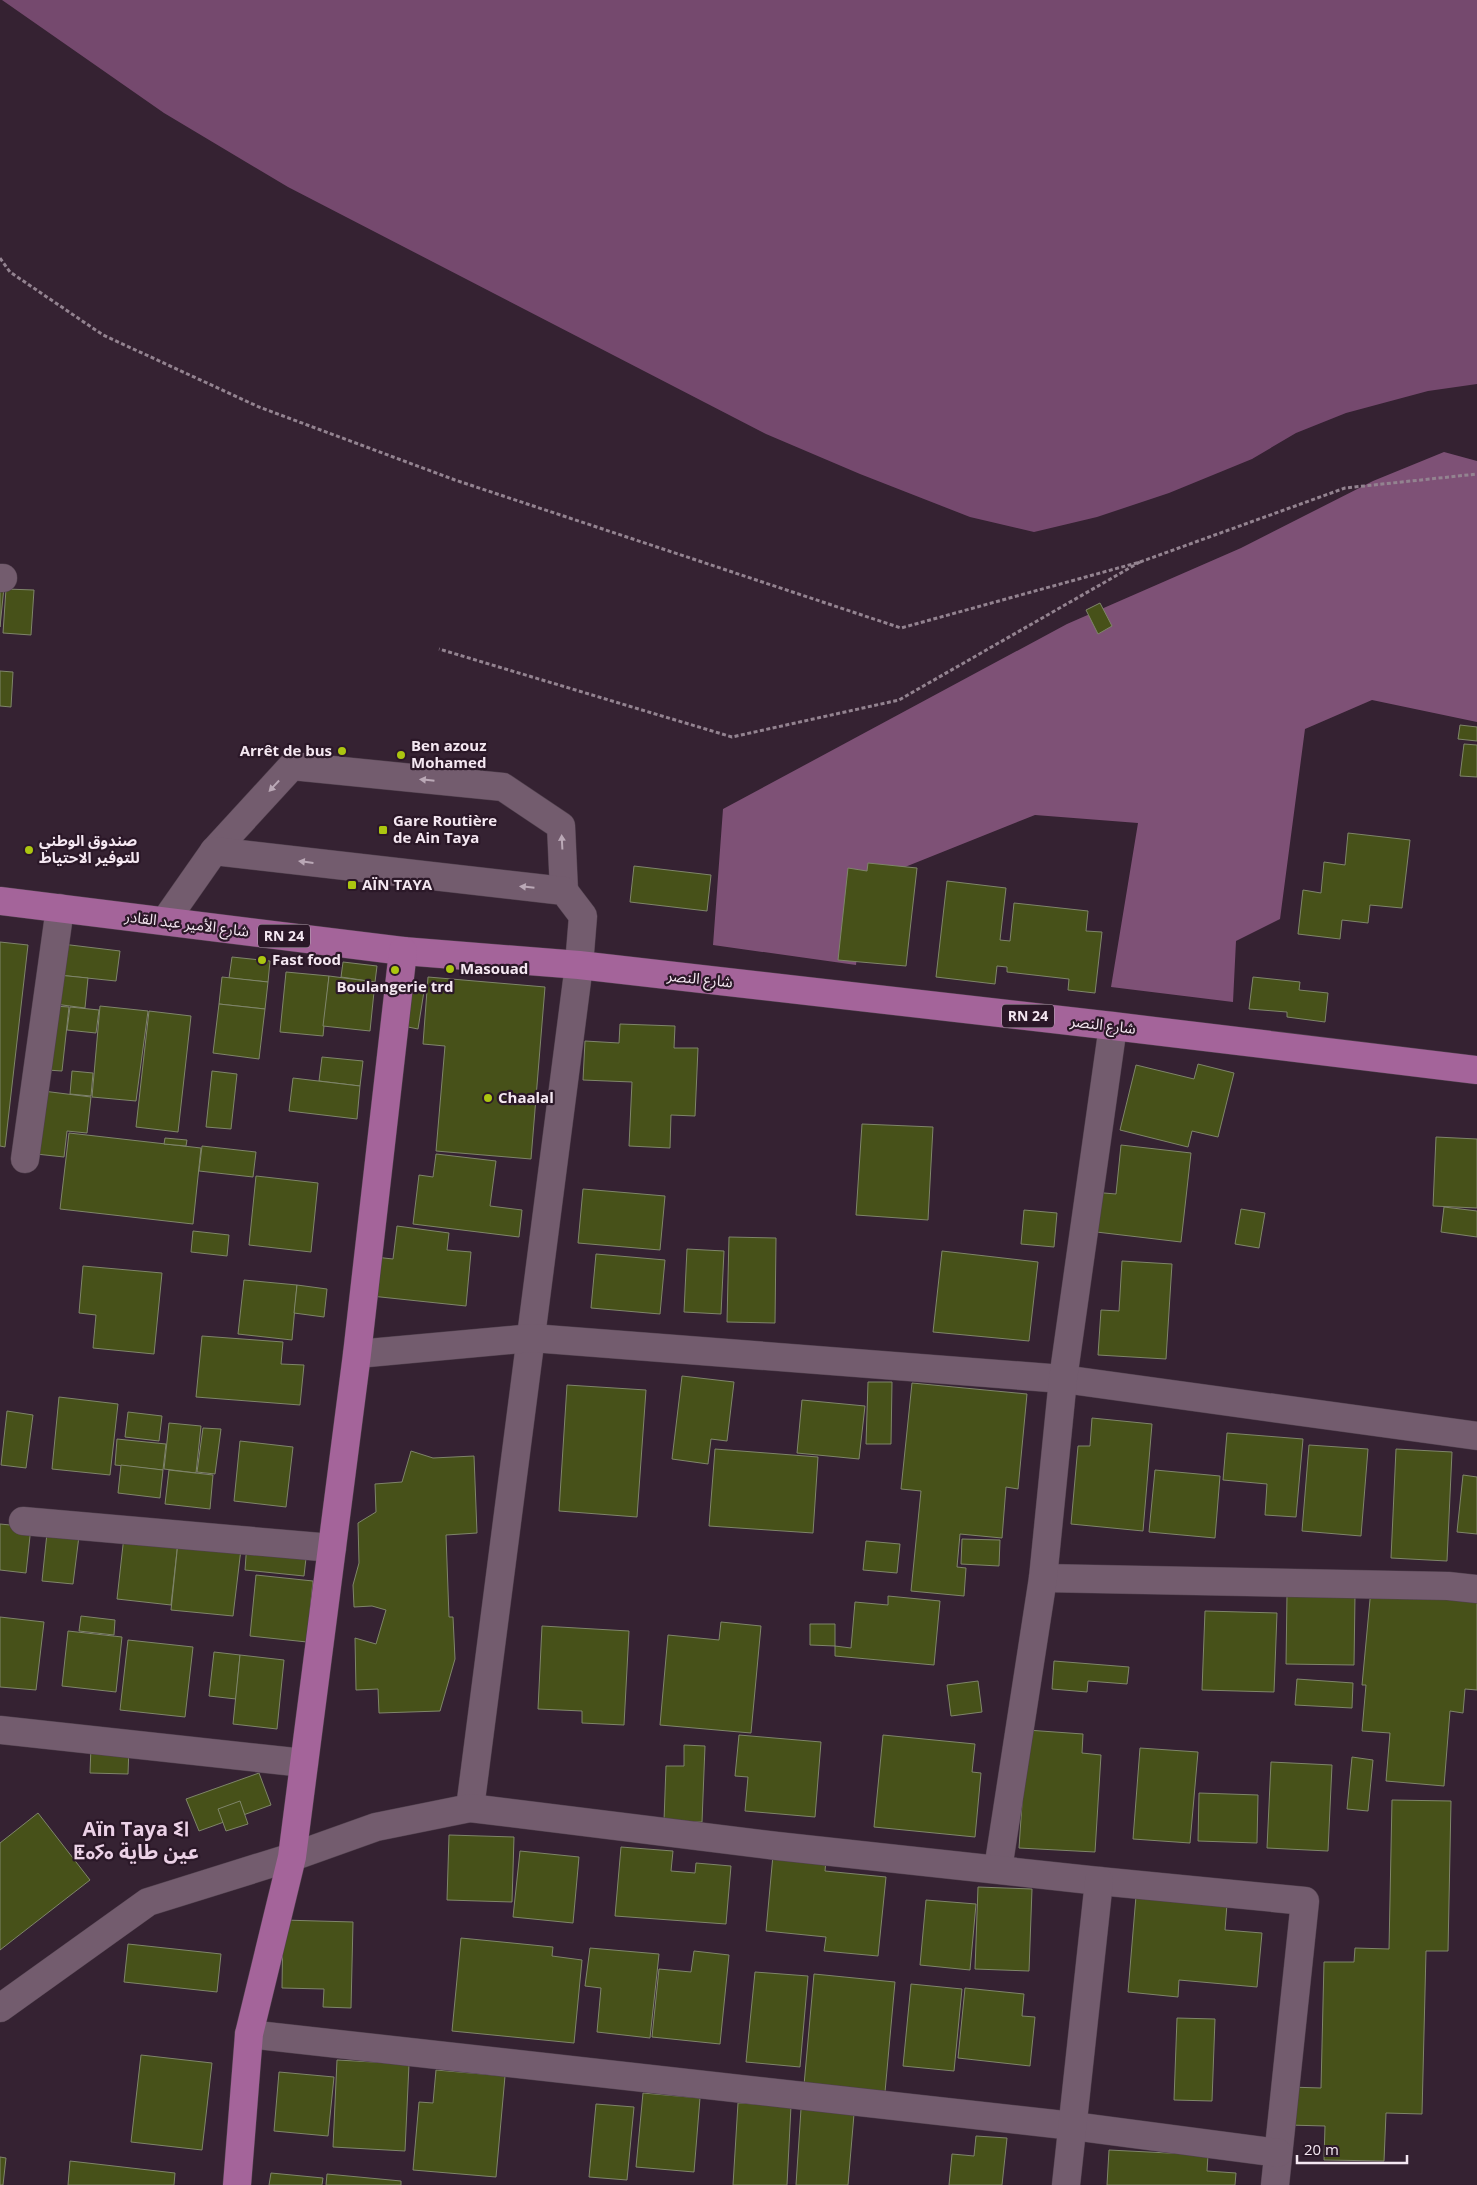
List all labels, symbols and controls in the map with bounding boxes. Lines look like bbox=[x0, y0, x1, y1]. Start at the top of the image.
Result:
place label: Ben azouz Mohamed bbox=[411, 735, 487, 772]
place label: Arrêt de bus bbox=[240, 740, 332, 760]
marker: Arrêt de bus bbox=[336, 745, 348, 757]
marker: Ben azouz Mohamed bbox=[395, 749, 407, 761]
one-way arrow bbox=[419, 776, 435, 784]
one-way arrow bbox=[268, 779, 280, 791]
place label: Gare Routière de Ain Taya bbox=[393, 810, 497, 847]
marker: Gare Routière de Ain Taya bbox=[377, 824, 389, 836]
place label: صندوق الوطني للتوفير الاحتياط bbox=[39, 830, 140, 867]
one-way arrow bbox=[557, 834, 565, 850]
marker: صندوق الوطني للتوفير الاحتياط bbox=[23, 844, 35, 856]
one-way arrow bbox=[298, 858, 314, 866]
place label: AÏN TAYA bbox=[362, 874, 433, 894]
marker: AÏN TAYA bbox=[346, 879, 358, 891]
one-way arrow bbox=[518, 883, 534, 891]
street label: شارع الأمير عبد القادر bbox=[122, 905, 251, 944]
road number: RN 24 bbox=[258, 924, 310, 948]
place label: Fast food bbox=[272, 949, 341, 969]
marker: Fast food bbox=[256, 954, 268, 966]
place label: Masouad bbox=[460, 958, 528, 978]
marker: Masouad bbox=[444, 963, 456, 975]
marker: Boulangerie trd bbox=[389, 964, 401, 976]
street label: شارع النصر bbox=[665, 965, 734, 994]
place label: Boulangerie trd bbox=[336, 976, 454, 996]
road number: RN 24 bbox=[1002, 1004, 1054, 1028]
street label: شارع النصر bbox=[1068, 1010, 1137, 1041]
place label: Chaalal bbox=[498, 1087, 554, 1107]
marker: Chaalal bbox=[482, 1092, 494, 1104]
district label: Aïn Taya ⵉⵏ ⵟⴰⵢⴰ عين طاية bbox=[73, 1815, 199, 1865]
scale bar bbox=[1297, 2132, 1407, 2164]
text: 20 m bbox=[1304, 2139, 1339, 2159]

